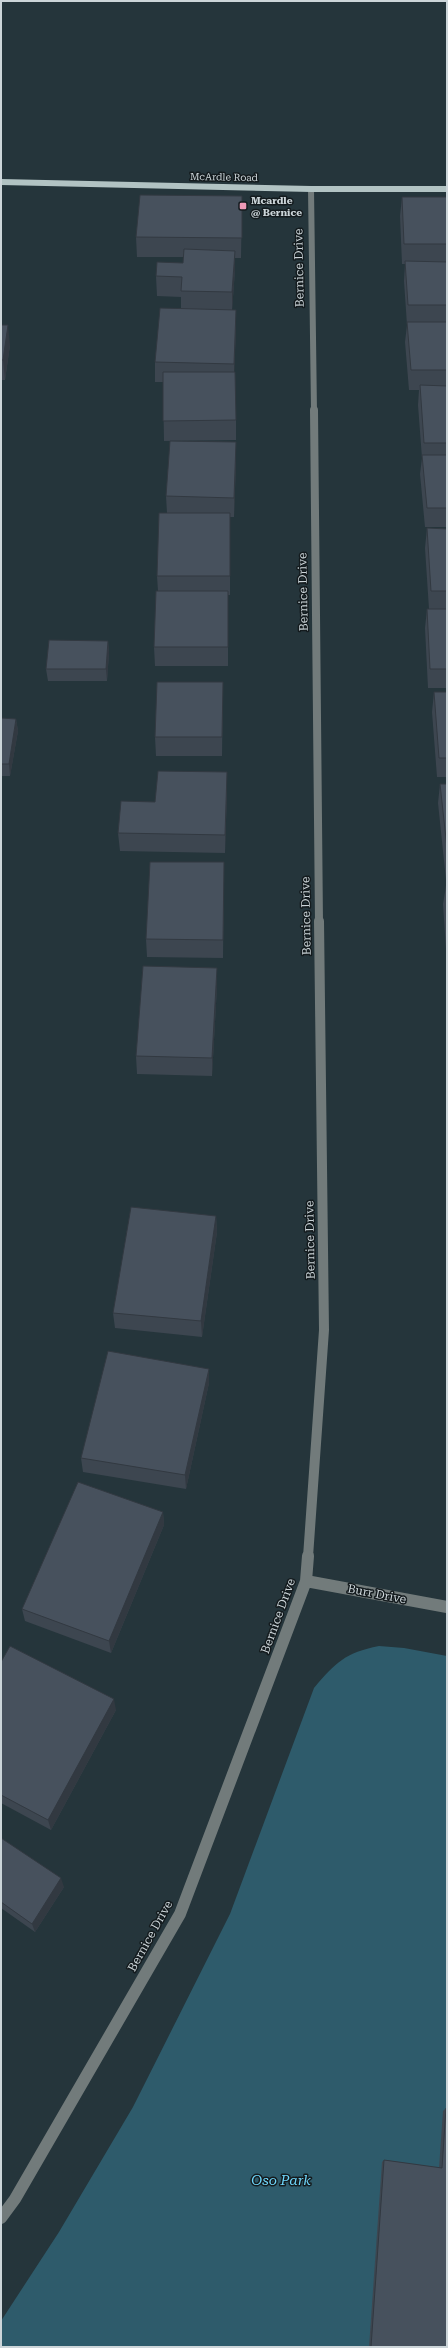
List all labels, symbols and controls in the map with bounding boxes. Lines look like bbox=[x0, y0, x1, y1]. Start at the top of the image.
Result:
street label: McArdle Road bbox=[190, 171, 259, 183]
place label: Mcardle @ Bernice bbox=[251, 195, 302, 218]
marker: Mcardle @ Bernice bbox=[238, 201, 248, 211]
street label: Bernice Drive bbox=[291, 228, 307, 308]
street label: Bernice Drive bbox=[295, 552, 311, 632]
street label: Bernice Drive bbox=[298, 876, 314, 956]
street label: Bernice Drive bbox=[302, 1200, 318, 1280]
street label: Bernice Drive bbox=[258, 1576, 298, 1655]
street label: Burr Drive bbox=[346, 1581, 408, 1607]
street label: Bernice Drive bbox=[125, 1898, 175, 1974]
park label: Oso Park bbox=[251, 2172, 311, 2188]

